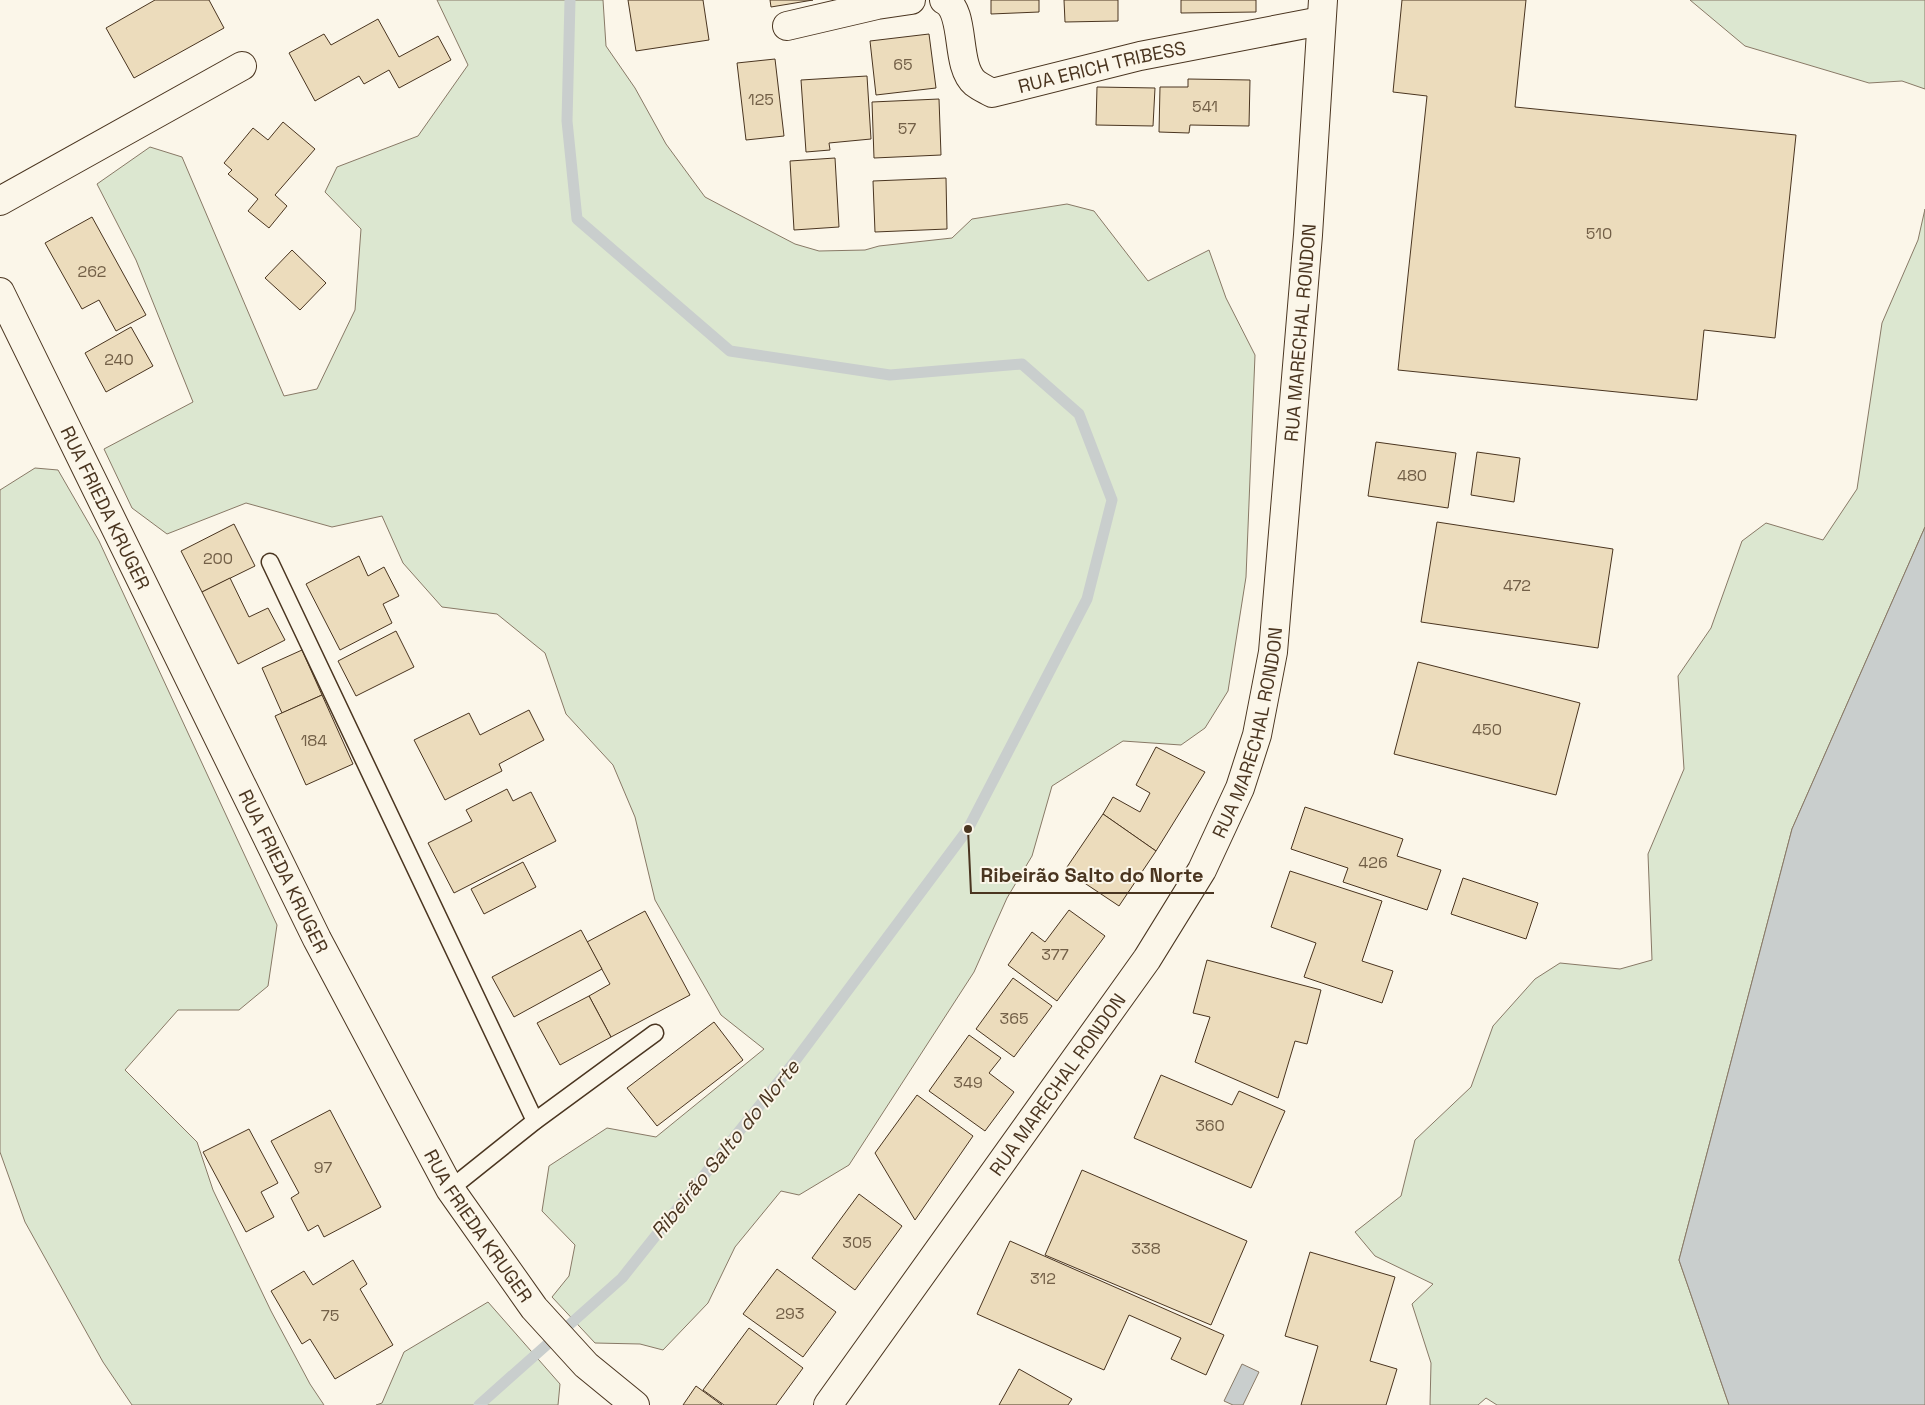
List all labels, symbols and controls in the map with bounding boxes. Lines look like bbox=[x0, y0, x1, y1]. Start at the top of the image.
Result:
street label: RUA ERICH TRIBESS bbox=[1015, 35, 1188, 99]
house number: 65 bbox=[893, 54, 913, 75]
house number: 125 bbox=[748, 89, 774, 110]
house number: 541 bbox=[1192, 96, 1218, 117]
house number: 57 bbox=[898, 118, 916, 139]
street label: RUA MARECHAL RONDON bbox=[1279, 223, 1322, 443]
house number: 510 bbox=[1586, 223, 1612, 244]
house number: 262 bbox=[77, 261, 107, 282]
house number: 240 bbox=[104, 349, 134, 370]
street label: RUA FRIEDA KRUGER bbox=[55, 422, 156, 594]
house number: 480 bbox=[1397, 465, 1427, 486]
house number: 200 bbox=[203, 548, 233, 569]
house number: 472 bbox=[1503, 575, 1531, 596]
street label: RUA MARECHAL RONDON bbox=[1207, 626, 1288, 842]
house number: 450 bbox=[1472, 719, 1502, 740]
house number: 184 bbox=[301, 730, 327, 751]
street label: RUA FRIEDA KRUGER bbox=[233, 785, 334, 958]
house number: 426 bbox=[1358, 852, 1388, 873]
callout: Ribeirão Salto do Norte bbox=[971, 858, 1214, 893]
text: Ribeirão Salto do Norte bbox=[981, 862, 1203, 888]
house number: 377 bbox=[1041, 944, 1069, 965]
street label: RUA MARECHAL RONDON bbox=[984, 989, 1131, 1181]
house number: 365 bbox=[999, 1008, 1029, 1029]
water label: Ribeirão Salto do Norte bbox=[645, 1054, 806, 1244]
house number: 349 bbox=[953, 1072, 983, 1093]
house number: 360 bbox=[1195, 1115, 1225, 1136]
street label: RUA FRIEDA KRUGER bbox=[418, 1145, 538, 1308]
house number: 97 bbox=[314, 1157, 332, 1178]
house number: 305 bbox=[842, 1232, 872, 1253]
house number: 338 bbox=[1131, 1238, 1161, 1259]
house number: 312 bbox=[1030, 1268, 1056, 1289]
house number: 293 bbox=[775, 1303, 805, 1324]
house number: 75 bbox=[321, 1305, 339, 1326]

